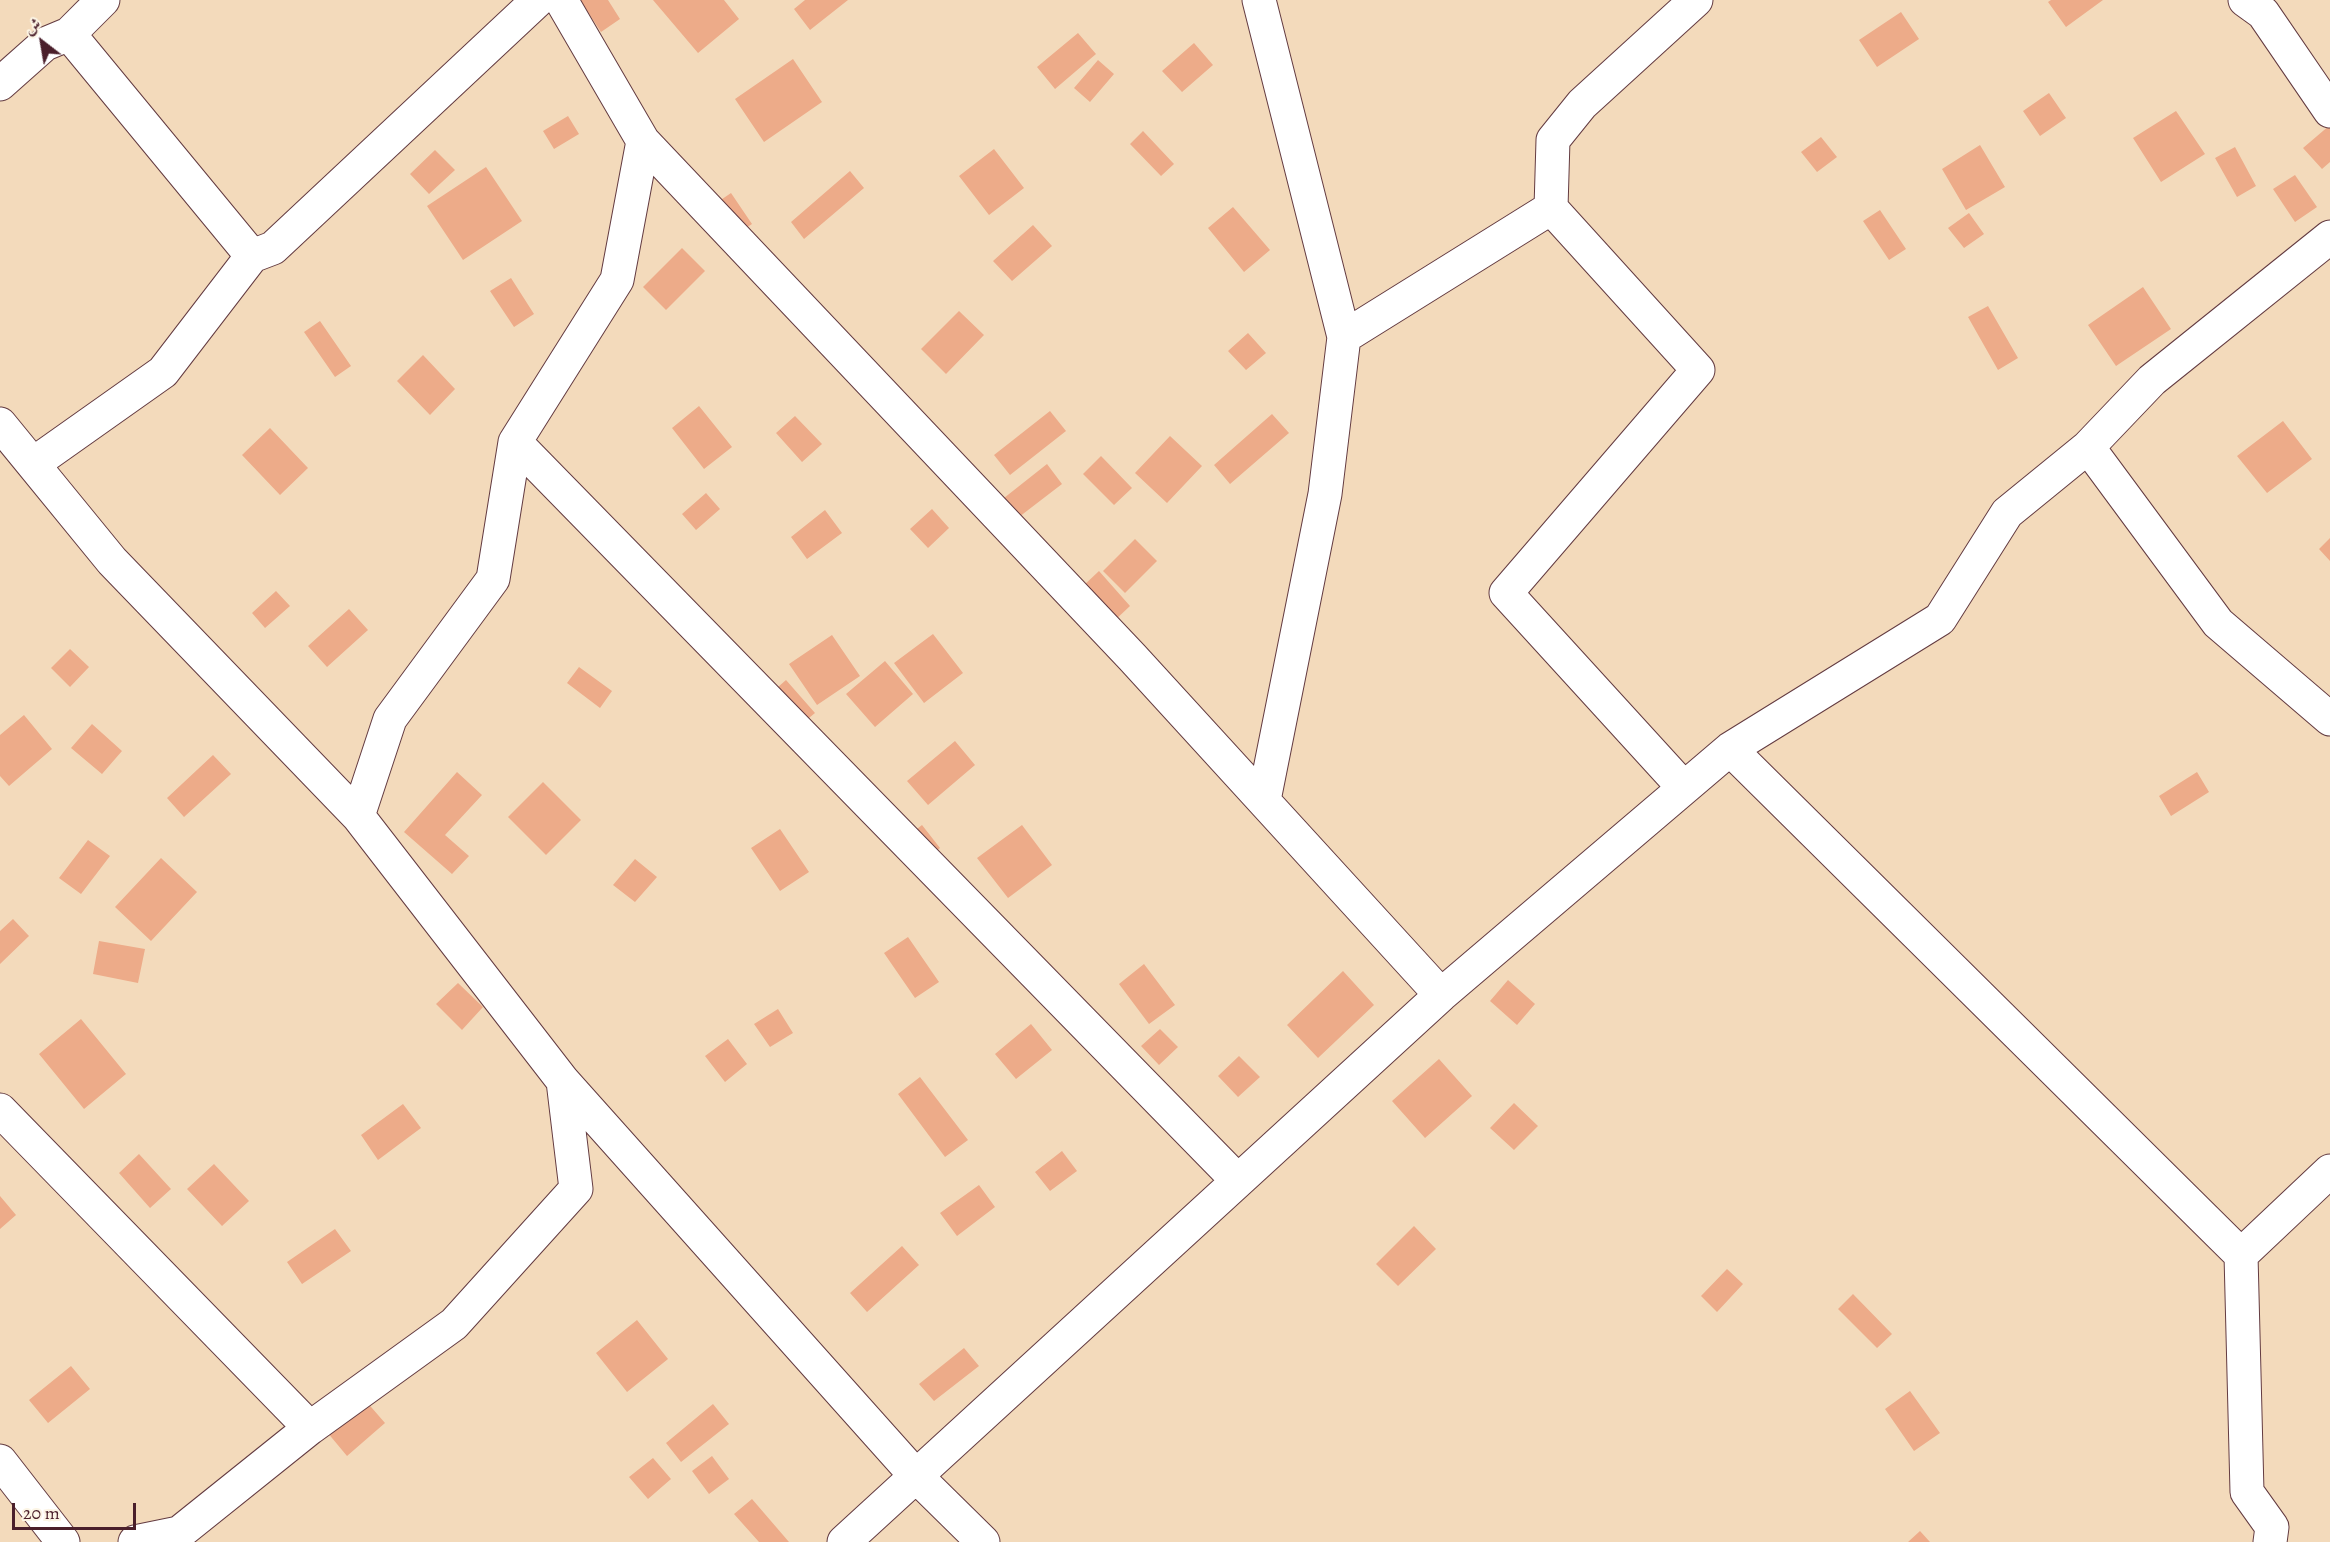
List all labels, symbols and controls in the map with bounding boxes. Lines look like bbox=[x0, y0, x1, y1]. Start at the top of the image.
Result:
north arrow bbox=[12, 12, 72, 72]
text: ش bbox=[20, 13, 45, 40]
scale bar bbox=[15, 1491, 140, 1529]
text: 20 m bbox=[23, 1501, 60, 1525]

